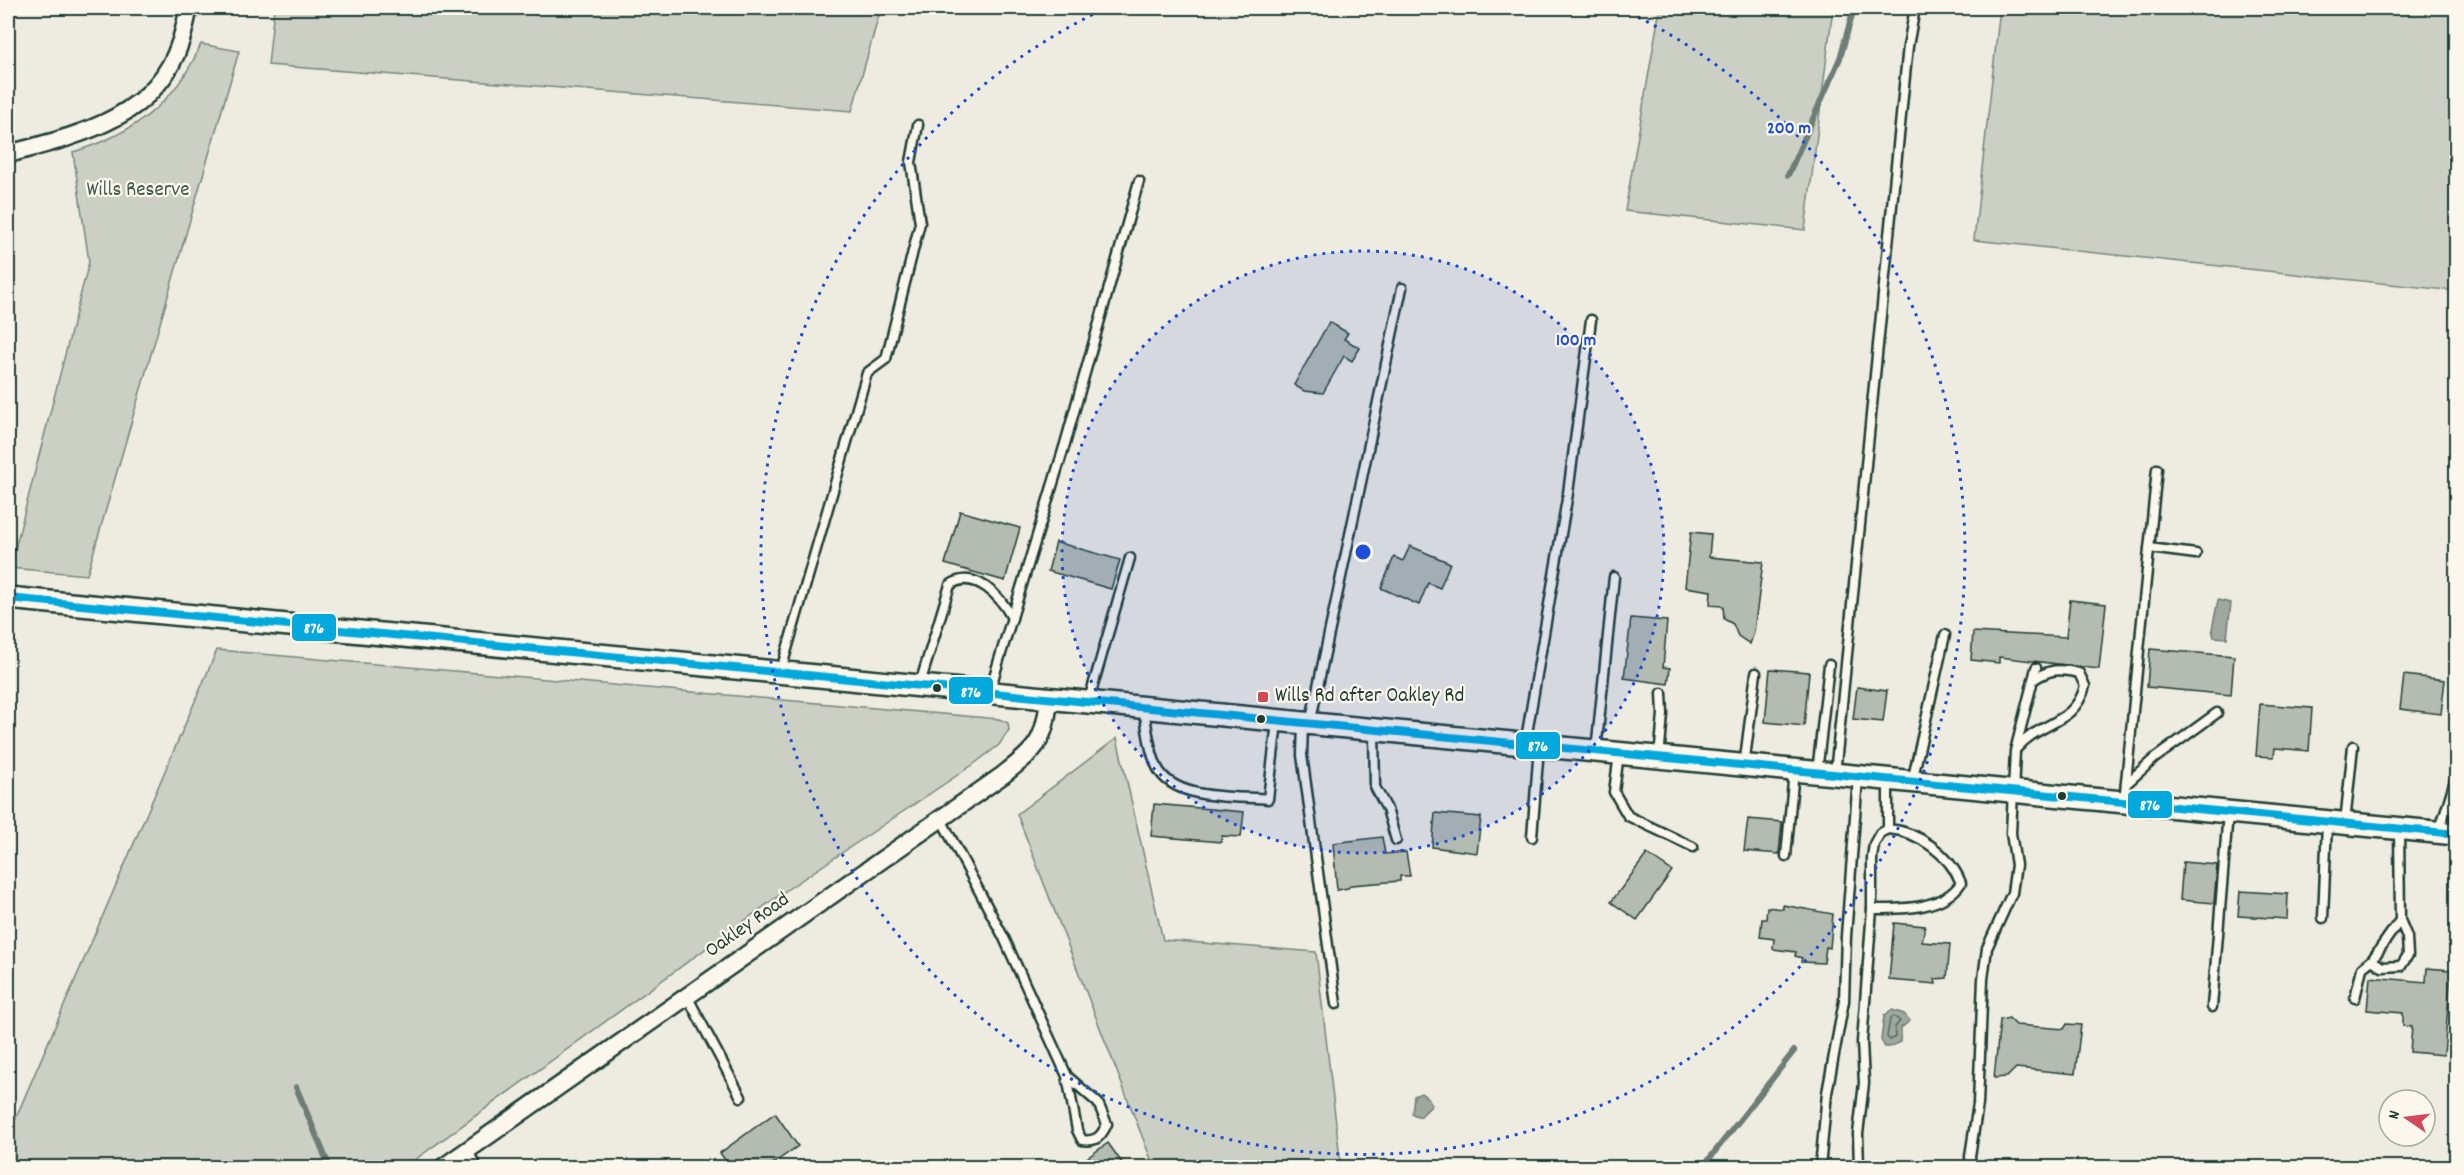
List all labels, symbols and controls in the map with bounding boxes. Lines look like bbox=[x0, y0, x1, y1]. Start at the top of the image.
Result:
text: 200 m bbox=[1767, 117, 1811, 142]
park label: Wills Reserve bbox=[87, 176, 189, 206]
text: 100 m bbox=[1556, 329, 1596, 354]
centre of rings bbox=[1353, 542, 1373, 562]
line badge: 876 bbox=[291, 613, 337, 642]
text: 876 bbox=[304, 618, 324, 641]
line badge: 876 bbox=[948, 676, 994, 705]
unlabelled marker bbox=[931, 682, 943, 694]
text: 876 bbox=[961, 682, 981, 705]
place label: Wills Rd after Oakley Rd bbox=[1275, 682, 1464, 712]
marker: Wills Rd after Oakley Rd bbox=[1256, 690, 1270, 704]
unlabelled marker bbox=[1255, 713, 1267, 725]
line badge: 876 bbox=[1515, 731, 1561, 760]
text: 876 bbox=[1528, 736, 1548, 759]
unlabelled marker bbox=[2056, 790, 2068, 802]
line badge: 876 bbox=[2127, 790, 2173, 819]
text: 876 bbox=[2140, 795, 2160, 818]
street label: Oakley Road bbox=[700, 886, 796, 966]
north arrow bbox=[2377, 1088, 2437, 1148]
text: N bbox=[2383, 1108, 2407, 1122]

